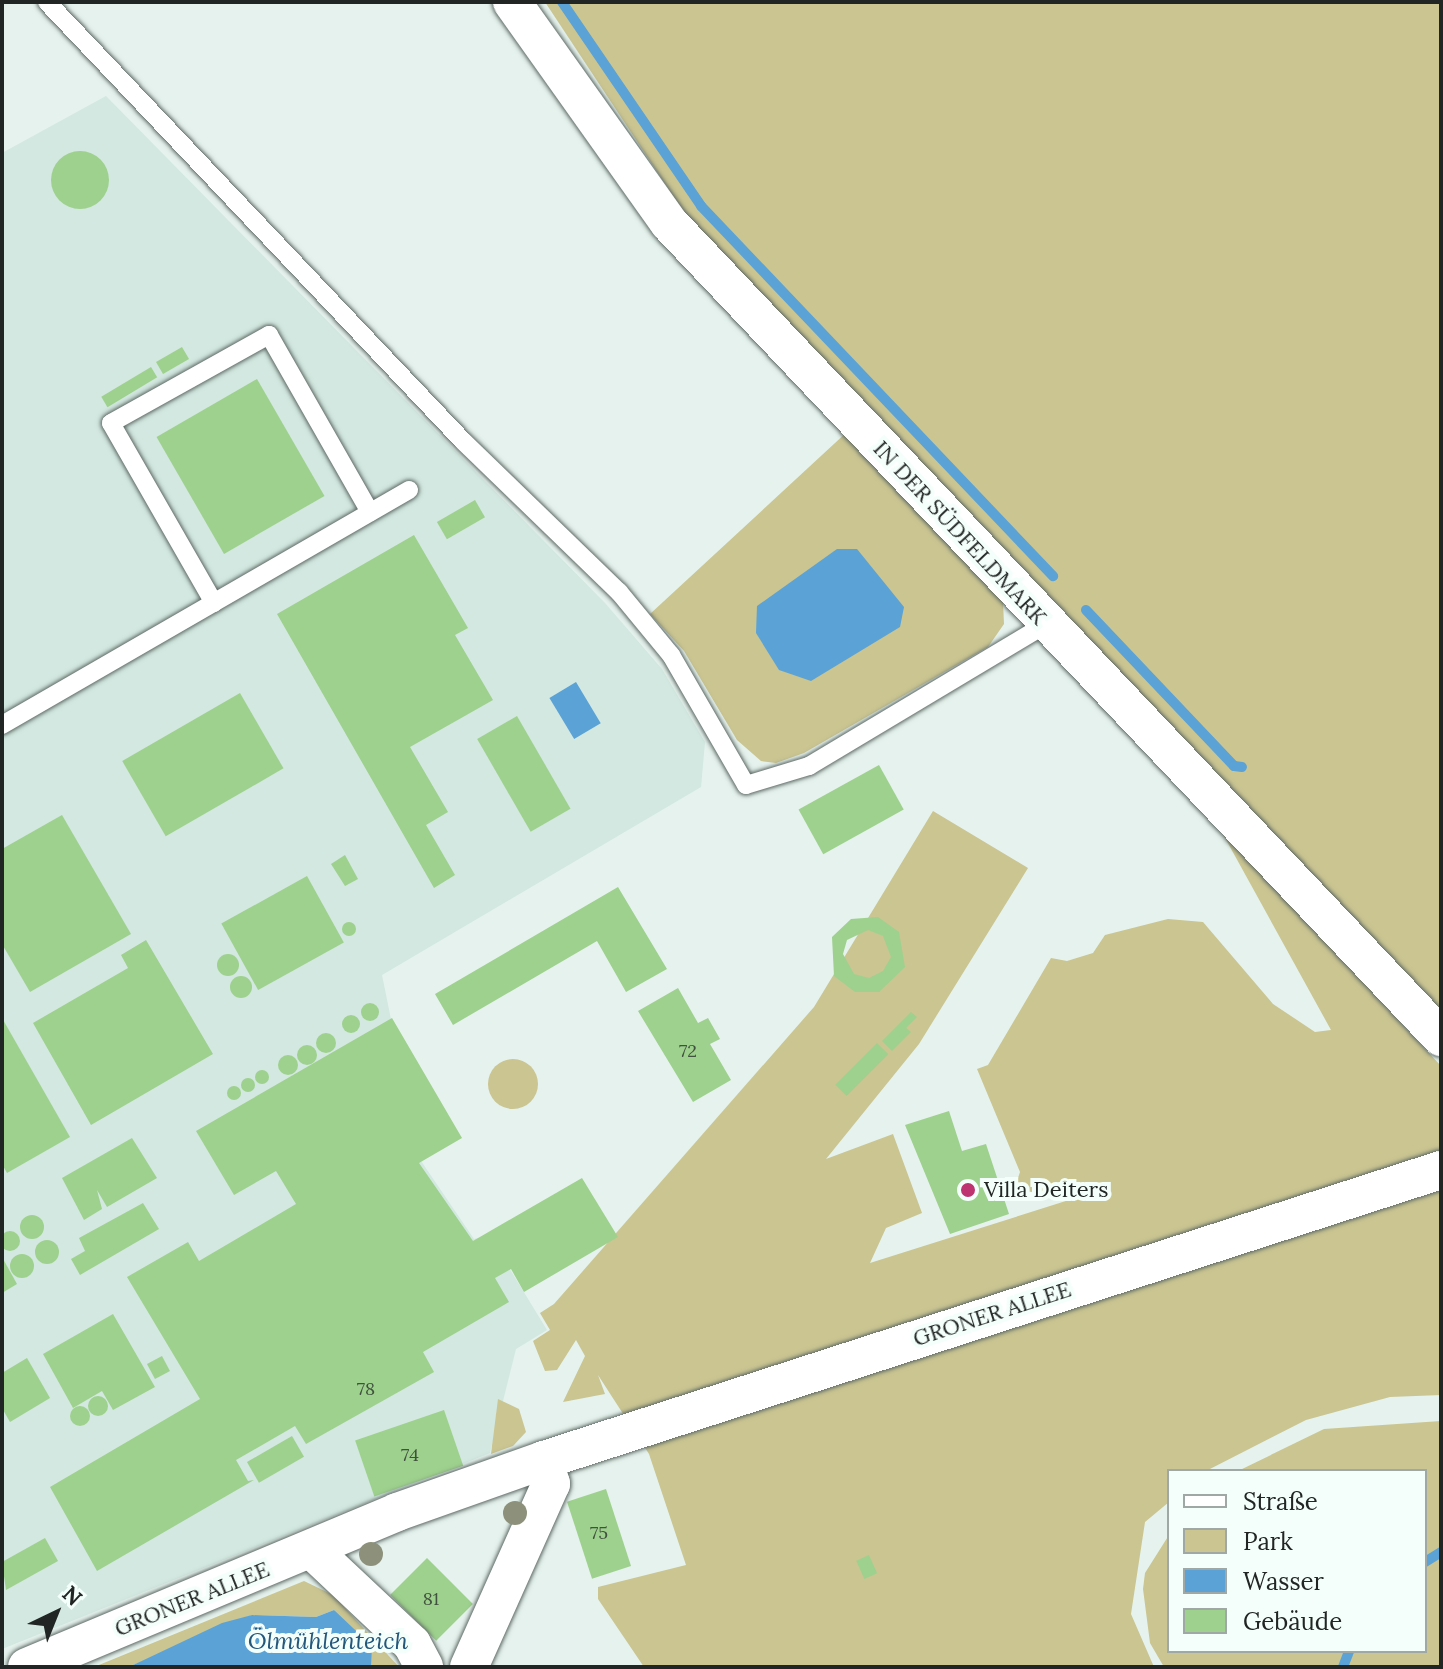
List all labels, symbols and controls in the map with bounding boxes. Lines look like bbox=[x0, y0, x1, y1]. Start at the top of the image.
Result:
street label: IN DER SÜDFELDMARK bbox=[868, 436, 1052, 630]
house number: 72 bbox=[679, 1040, 697, 1062]
place label: Villa Deiters bbox=[984, 1177, 1108, 1203]
marker: Villa Deiters bbox=[959, 1181, 977, 1199]
street label: GRONER ALLEE bbox=[910, 1276, 1074, 1352]
house number: 78 bbox=[357, 1378, 375, 1400]
house number: 74 bbox=[401, 1444, 419, 1466]
legend bbox=[1167, 1469, 1427, 1653]
text: Straße bbox=[1243, 1486, 1318, 1517]
house number: 75 bbox=[590, 1522, 608, 1544]
text: Park bbox=[1243, 1526, 1293, 1557]
street label: GRONER ALLEE bbox=[111, 1556, 273, 1642]
text: Wasser bbox=[1243, 1566, 1324, 1597]
north arrow bbox=[16, 1573, 96, 1653]
text: N bbox=[57, 1579, 88, 1611]
house number: 81 bbox=[423, 1588, 439, 1610]
text: Gebäude bbox=[1243, 1606, 1342, 1637]
water label: Ölmühlenteich bbox=[248, 1627, 408, 1655]

